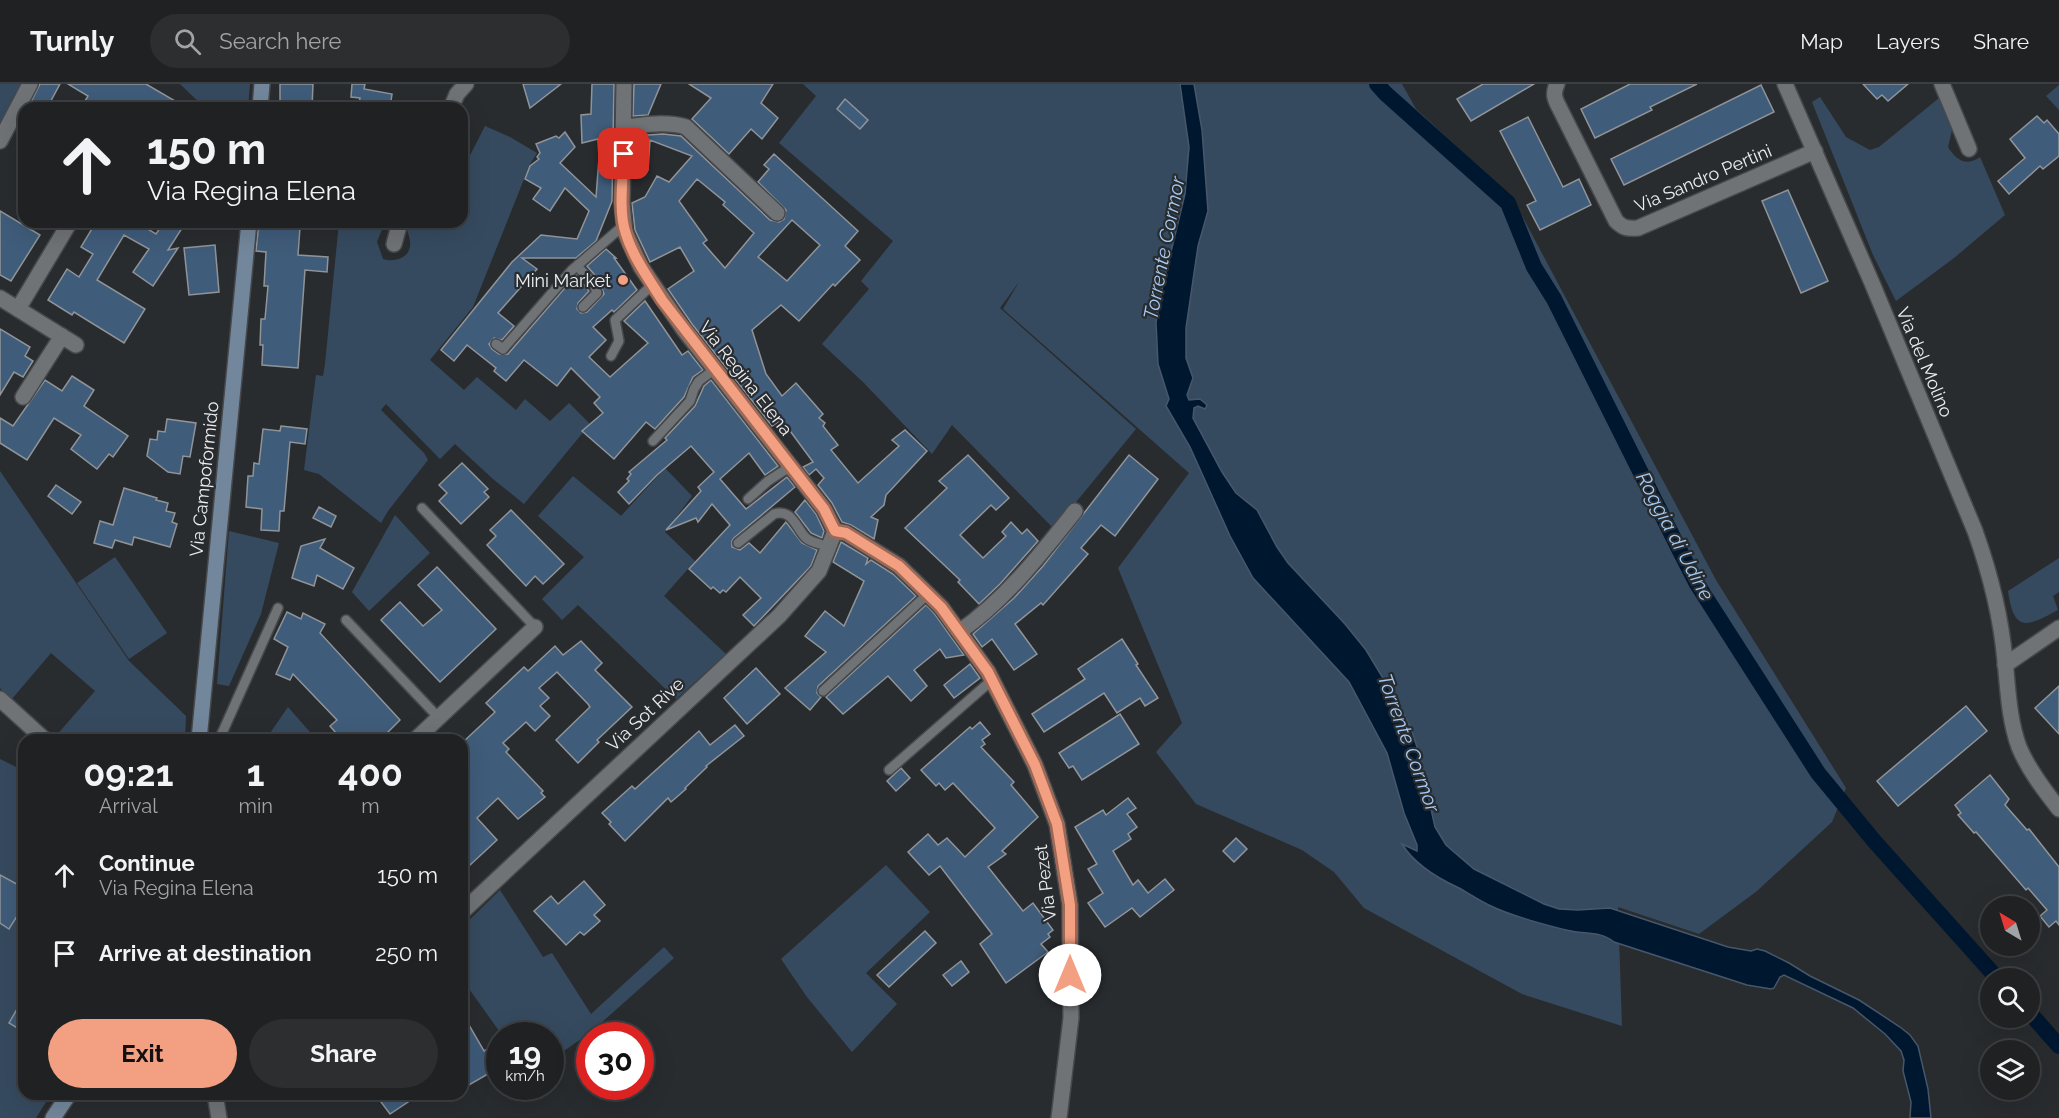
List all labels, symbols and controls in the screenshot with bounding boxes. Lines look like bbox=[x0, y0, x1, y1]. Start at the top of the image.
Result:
search box bbox=[150, 14, 570, 68]
text: Turnly bbox=[30, 25, 114, 58]
icon: search bbox=[171, 25, 204, 58]
text: Search here bbox=[219, 28, 341, 54]
text: Map bbox=[1800, 29, 1843, 54]
text: Layers bbox=[1876, 29, 1940, 54]
text: Share bbox=[1973, 29, 2029, 54]
text: 150 m bbox=[147, 125, 266, 174]
icon: ahead bbox=[48, 126, 126, 204]
pin bbox=[598, 128, 649, 179]
icon: arrive bbox=[607, 137, 640, 170]
street label: Via Sandro Pertini bbox=[1631, 140, 1775, 216]
water label: Torrente Cormor bbox=[1138, 173, 1190, 322]
text: Via Regina Elena bbox=[147, 175, 356, 206]
place label: Mini Market bbox=[515, 270, 611, 291]
marker: Mini Market bbox=[616, 273, 630, 287]
street label: Via del Molino bbox=[1892, 304, 1958, 420]
street label: Via Regina Elena bbox=[695, 317, 797, 439]
street label: Via Campoformido bbox=[185, 400, 223, 558]
water label: Roggia di Udine bbox=[1631, 468, 1719, 605]
water label: Torrente Cormor bbox=[1373, 671, 1446, 817]
street label: Via Sot Rive bbox=[602, 673, 688, 755]
text: 09:21 bbox=[83, 752, 173, 794]
text: 1 bbox=[247, 752, 265, 794]
text: 400 bbox=[338, 752, 403, 794]
text: Arrival bbox=[99, 794, 158, 818]
text: min bbox=[239, 794, 273, 818]
text: m bbox=[361, 794, 380, 818]
street label: Via Pezet bbox=[1030, 843, 1060, 923]
text: Continue bbox=[99, 850, 195, 876]
icon: ahead bbox=[48, 859, 81, 892]
text: 150 m bbox=[377, 862, 438, 888]
text: Via Regina Elena bbox=[99, 876, 254, 900]
north arrow bbox=[1980, 896, 2040, 956]
map controls bbox=[1980, 896, 2040, 1100]
icon: arrive bbox=[48, 937, 81, 970]
text: Arrive at destination bbox=[99, 940, 312, 966]
text: 250 m bbox=[375, 940, 438, 966]
position arrow bbox=[1038, 943, 1102, 1007]
button: search bbox=[1980, 968, 2040, 1028]
button: Exit bbox=[48, 1019, 237, 1088]
button: Share bbox=[249, 1019, 438, 1088]
speed limit sign: 30 bbox=[576, 1022, 654, 1100]
text: 19 bbox=[509, 1036, 541, 1071]
button: layers bbox=[1980, 1040, 2040, 1100]
text: km/h bbox=[505, 1067, 545, 1085]

